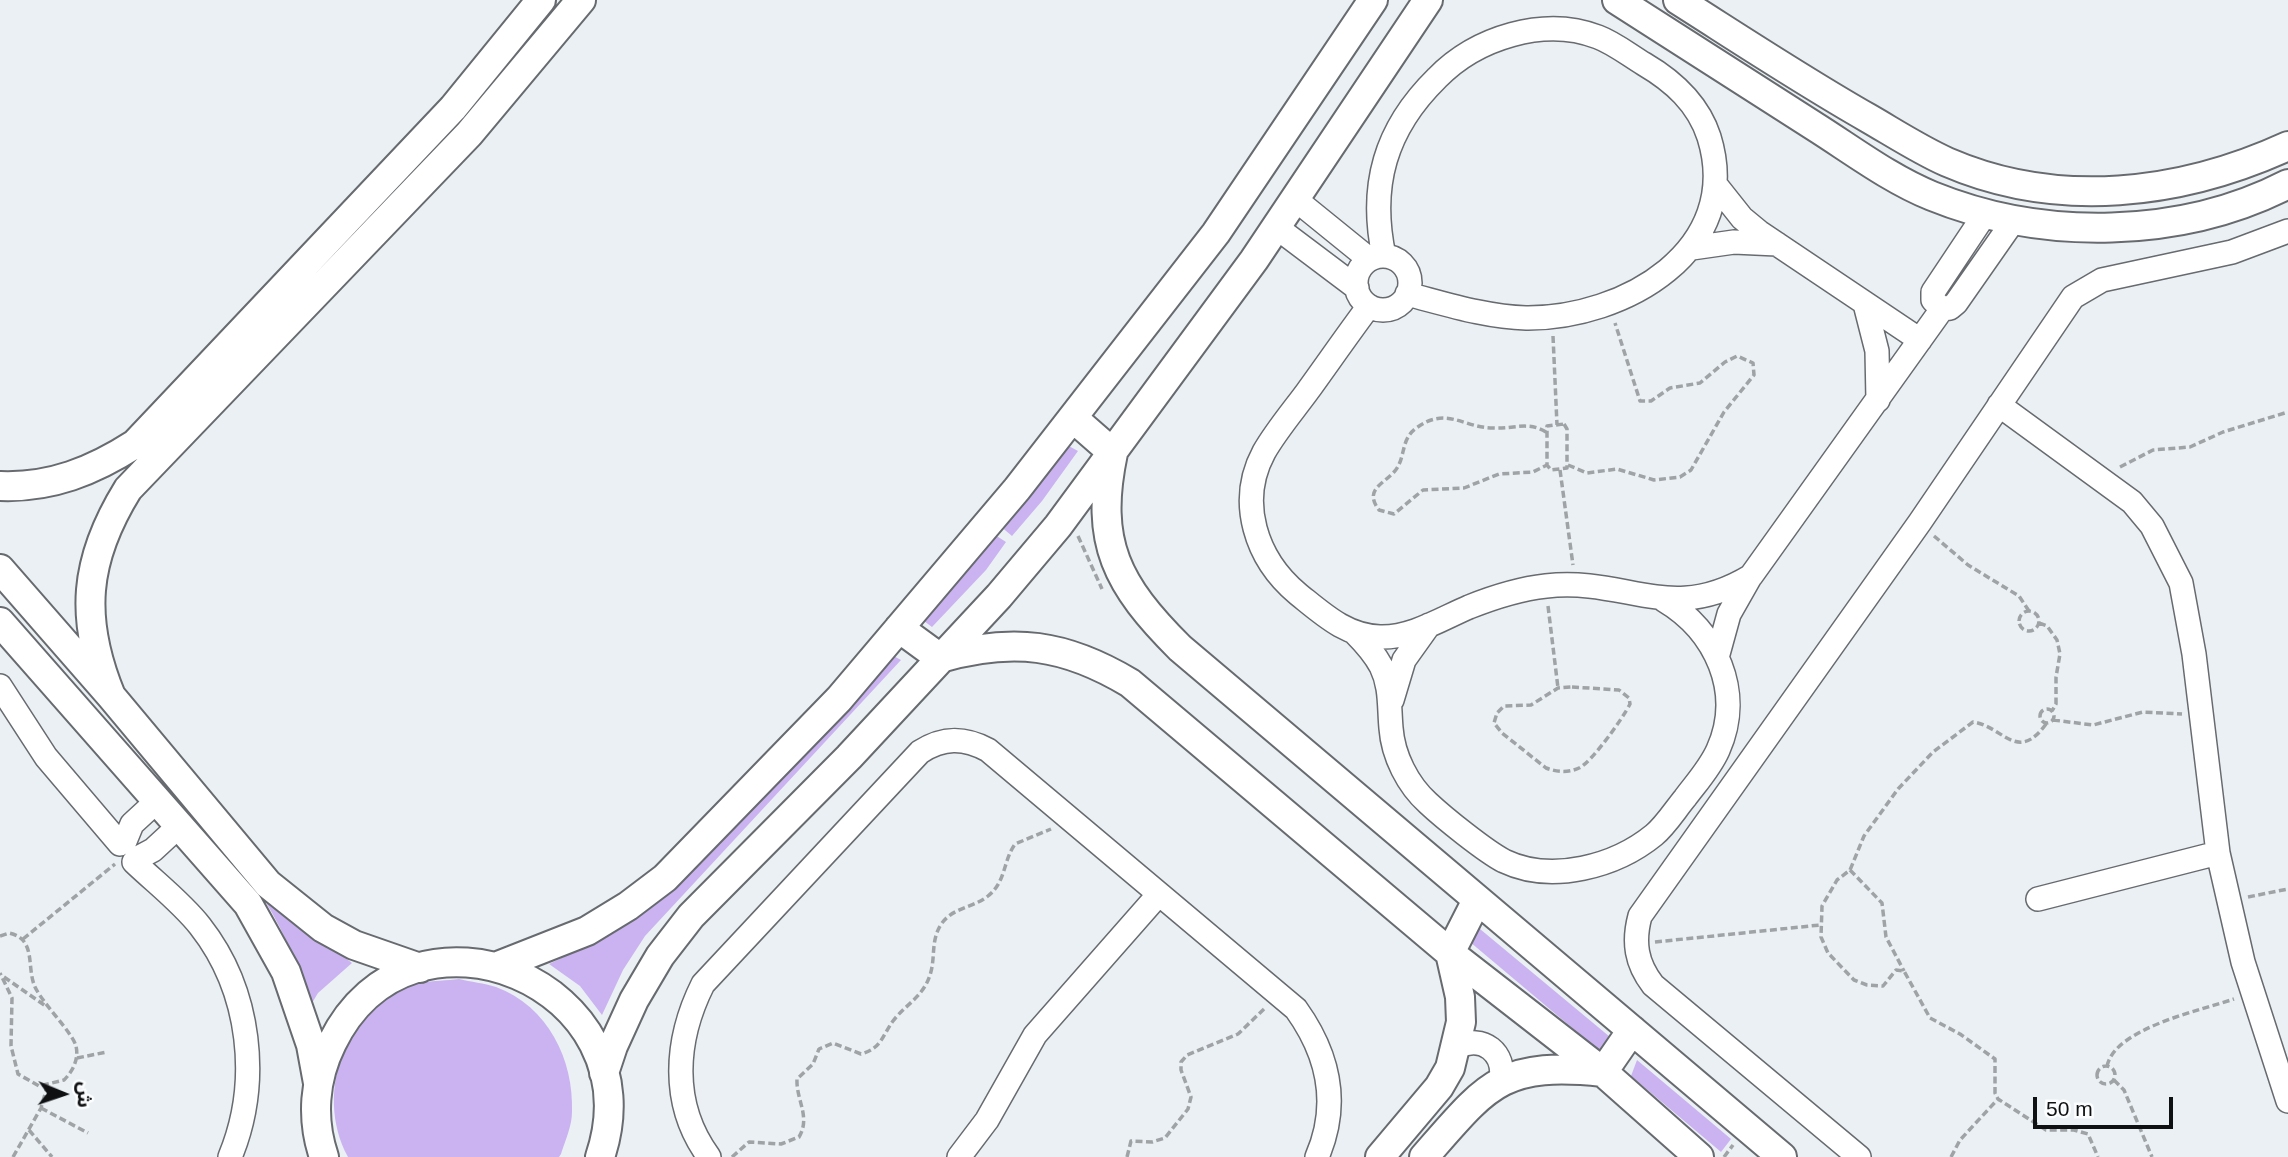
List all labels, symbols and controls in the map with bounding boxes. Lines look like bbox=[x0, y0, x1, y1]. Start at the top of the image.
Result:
north arrow bbox=[28, 1059, 98, 1129]
text: ش bbox=[74, 1081, 95, 1108]
scale bar bbox=[2036, 1084, 2176, 1128]
text: 50 m bbox=[2046, 1097, 2093, 1120]

